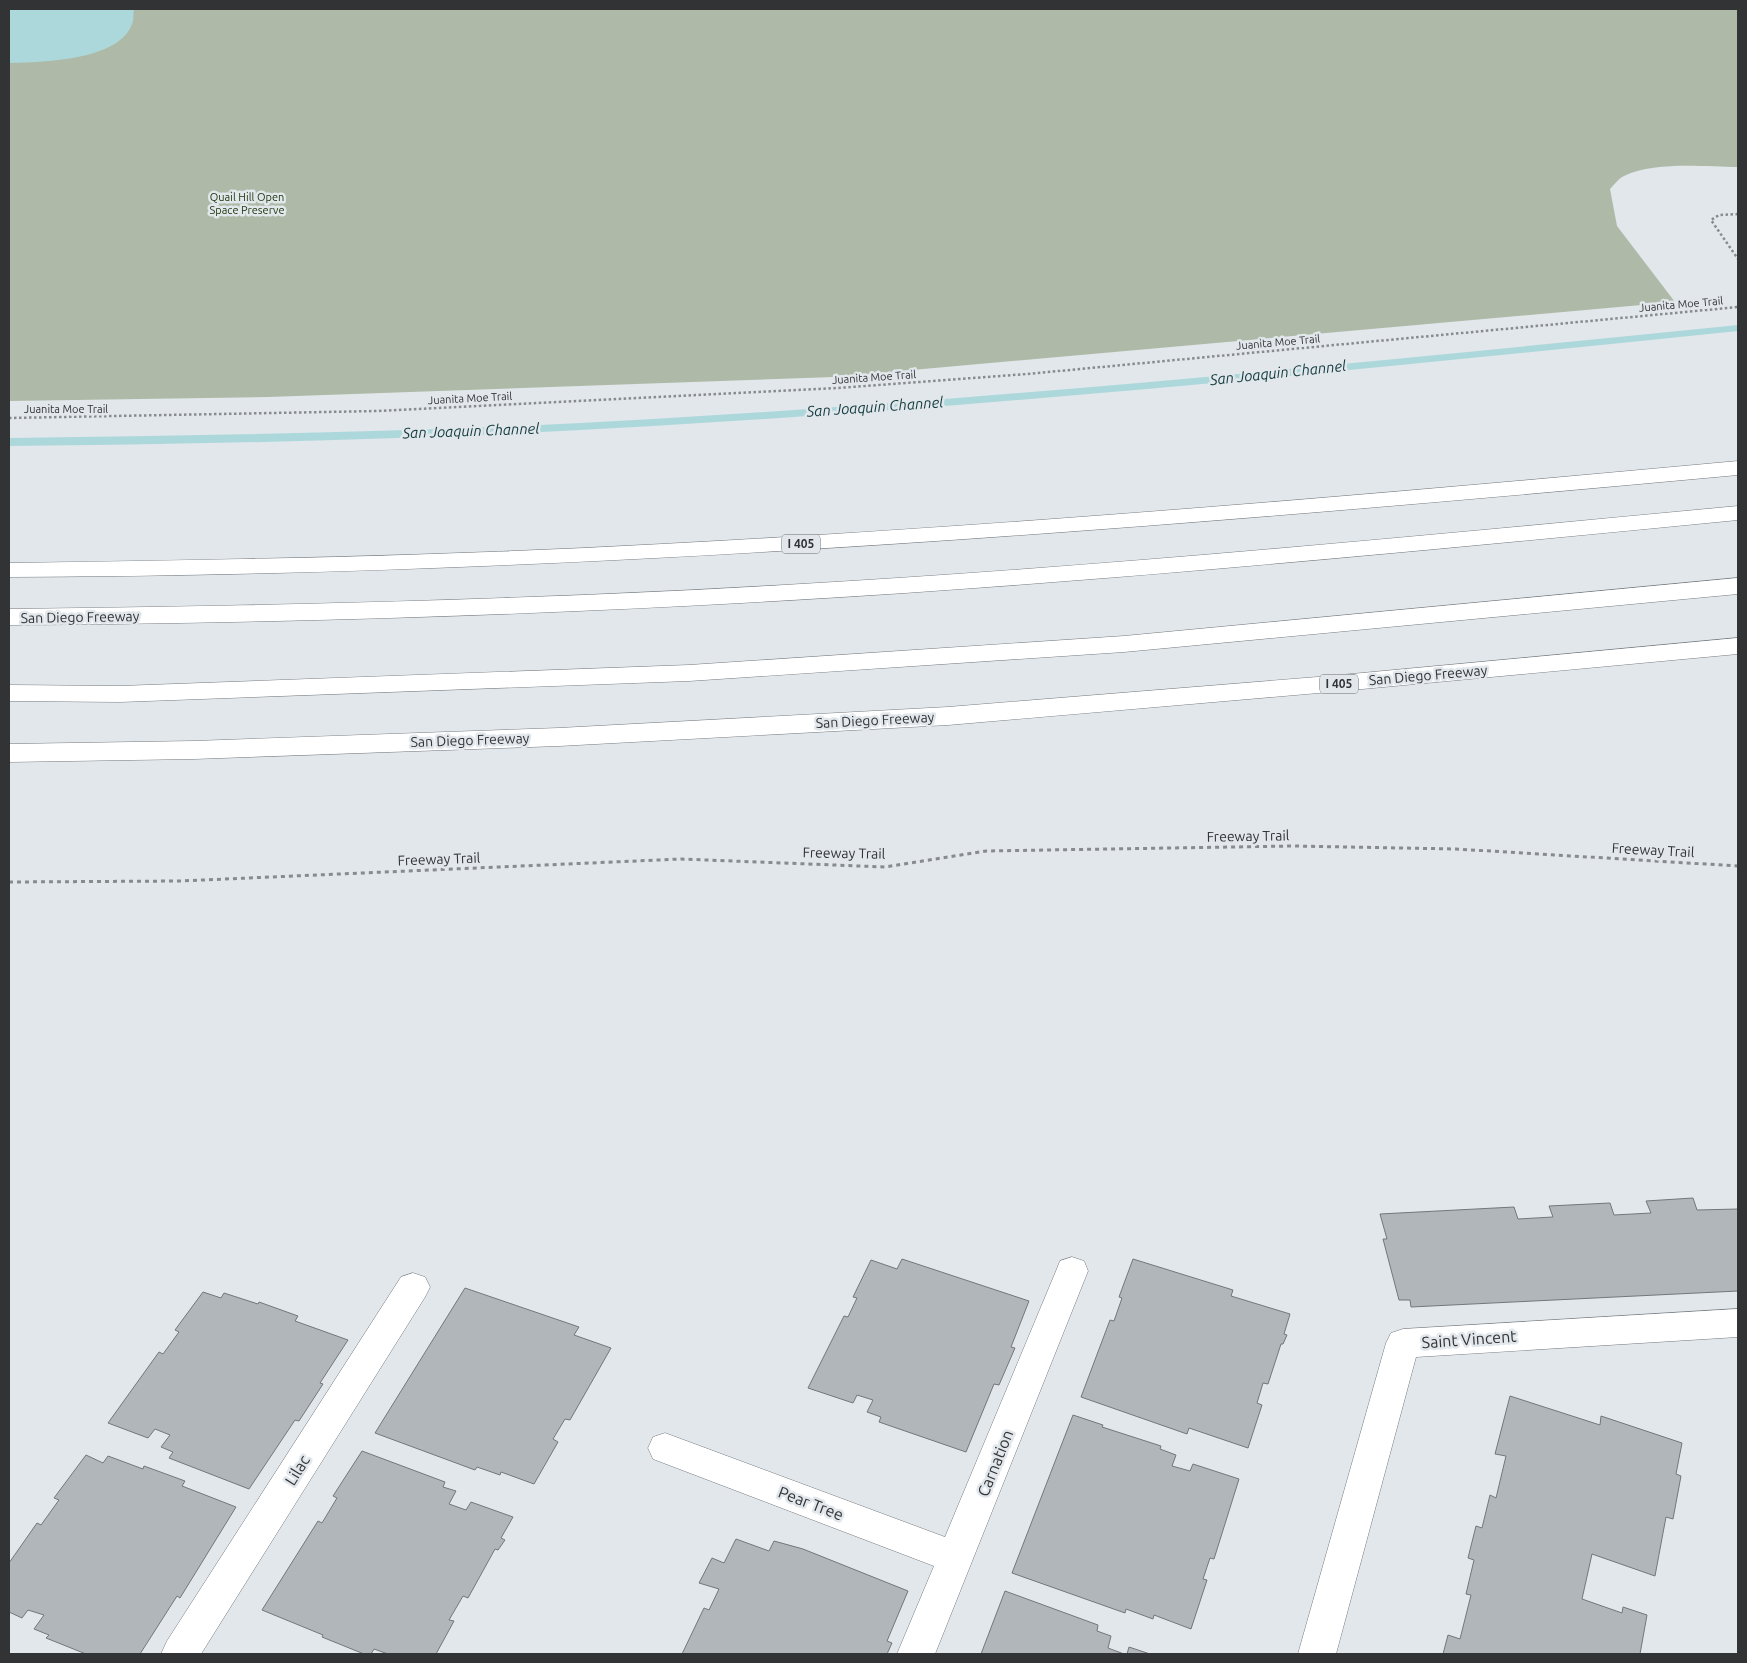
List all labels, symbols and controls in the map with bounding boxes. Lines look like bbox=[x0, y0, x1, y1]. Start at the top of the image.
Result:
park label: Quail Hill Open Space Preserve bbox=[209, 191, 285, 216]
street label: Juanita Moe Trail bbox=[1638, 294, 1724, 314]
street label: Juanita Moe Trail bbox=[1235, 332, 1321, 352]
water label: San Joaquin Channel bbox=[1208, 357, 1348, 388]
street label: Juanita Moe Trail bbox=[831, 368, 917, 386]
street label: Juanita Moe Trail bbox=[428, 390, 513, 406]
water label: San Joaquin Channel bbox=[805, 393, 945, 420]
street label: Juanita Moe Trail bbox=[24, 403, 108, 415]
water label: San Joaquin Channel bbox=[401, 420, 540, 441]
road number: I 405 bbox=[782, 534, 820, 554]
street label: San Diego Freeway bbox=[20, 608, 140, 626]
street label: San Diego Freeway bbox=[1368, 662, 1488, 688]
road number: I 405 bbox=[1320, 674, 1358, 694]
street label: San Diego Freeway bbox=[815, 709, 935, 731]
street label: San Diego Freeway bbox=[410, 730, 530, 750]
street label: Freeway Trail bbox=[1206, 827, 1290, 845]
street label: Freeway Trail bbox=[1611, 840, 1695, 860]
street label: Freeway Trail bbox=[802, 844, 886, 862]
street label: Freeway Trail bbox=[397, 850, 481, 868]
street label: Saint Vincent bbox=[1421, 1327, 1518, 1351]
street label: Carnation bbox=[974, 1427, 1016, 1499]
street label: Lilac bbox=[281, 1451, 313, 1488]
street label: Pear Tree bbox=[776, 1482, 846, 1524]

